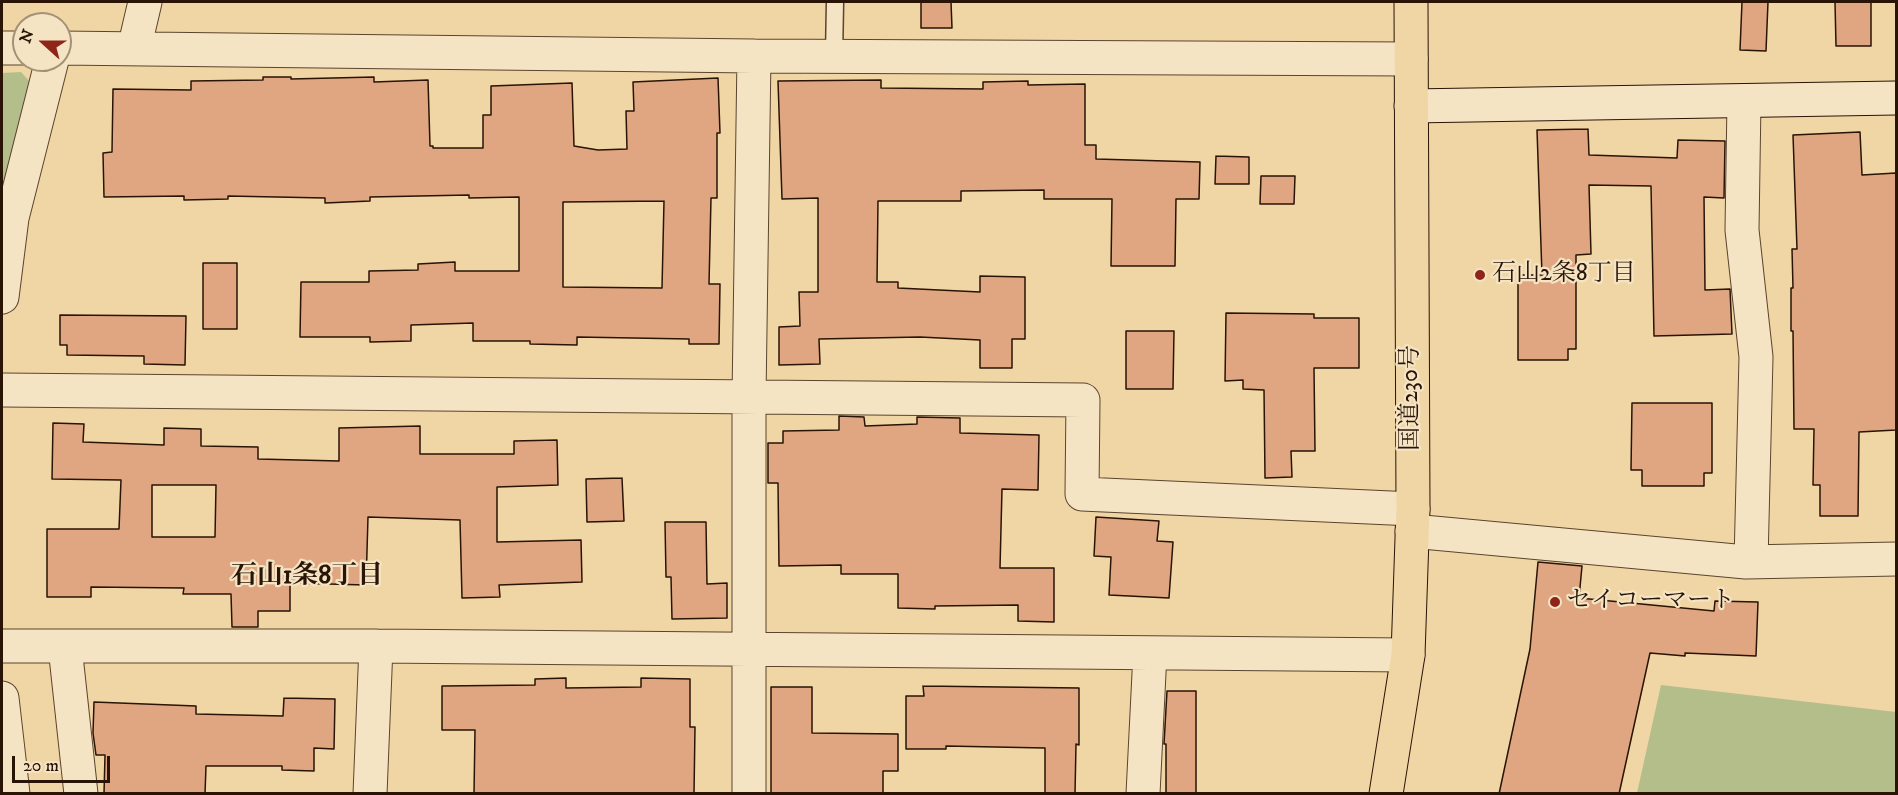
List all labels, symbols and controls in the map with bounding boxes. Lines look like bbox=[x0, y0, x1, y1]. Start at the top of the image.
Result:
north arrow bbox=[12, 12, 72, 72]
text: N bbox=[15, 27, 39, 46]
place label: 石山2条8丁目 bbox=[1492, 261, 1636, 289]
marker: 石山2条8丁目 bbox=[1473, 268, 1487, 282]
street label: 国道230号 bbox=[1398, 345, 1426, 451]
district label: 石山1条8丁目 bbox=[231, 562, 383, 594]
place label: セイコーマート bbox=[1567, 588, 1735, 616]
marker: セイコーマート bbox=[1548, 595, 1562, 609]
scale bar bbox=[15, 744, 112, 782]
text: 20 m bbox=[23, 755, 59, 777]

